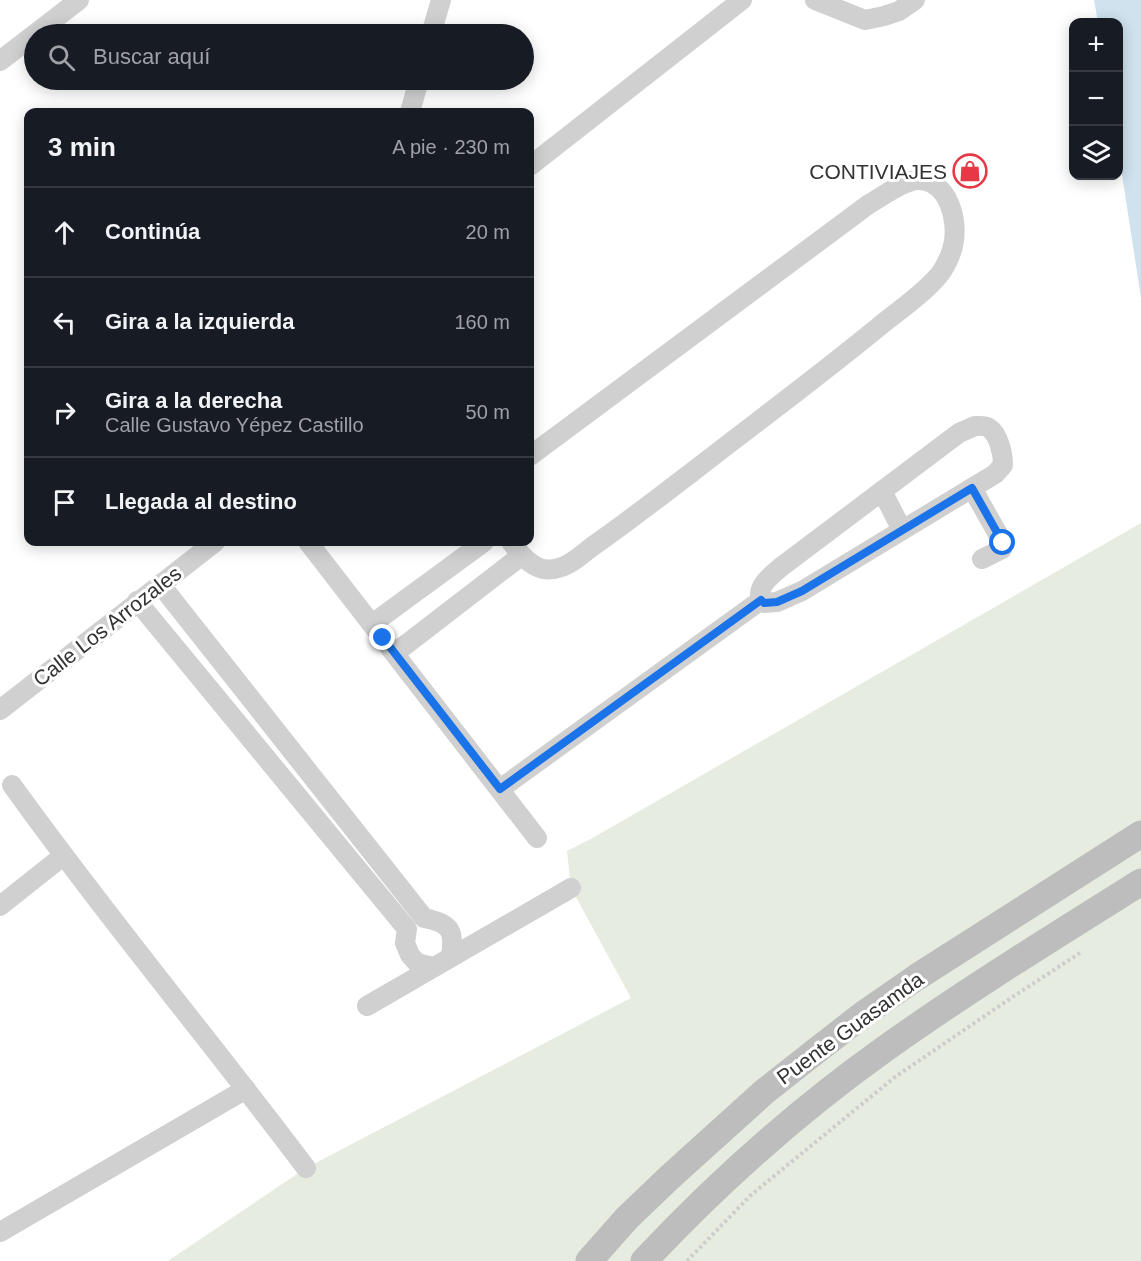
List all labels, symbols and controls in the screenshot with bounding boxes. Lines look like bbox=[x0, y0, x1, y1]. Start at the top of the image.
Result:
map controls bbox=[1069, 18, 1123, 180]
button: + bbox=[1069, 18, 1123, 72]
search box bbox=[24, 24, 534, 90]
icon: search bbox=[45, 41, 78, 74]
text: Buscar aquí bbox=[93, 44, 210, 69]
button: − bbox=[1069, 72, 1123, 126]
button: layers bbox=[1069, 126, 1123, 180]
text: 3 min bbox=[48, 132, 116, 162]
text: A pie · 230 m bbox=[392, 136, 510, 158]
shop icon: CONTIVIAJES bbox=[952, 153, 988, 189]
place label: CONTIVIAJES bbox=[809, 160, 947, 183]
icon: ahead bbox=[48, 216, 81, 249]
text: Continúa bbox=[105, 219, 200, 244]
text: 20 m bbox=[466, 221, 510, 243]
icon: left bbox=[48, 306, 81, 339]
text: Gira a la izquierda bbox=[105, 309, 295, 334]
text: 160 m bbox=[454, 311, 510, 333]
text: Gira a la derecha bbox=[105, 388, 282, 413]
icon: right bbox=[48, 396, 81, 429]
text: 50 m bbox=[466, 401, 510, 423]
text: Calle Gustavo Yépez Castillo bbox=[105, 414, 364, 436]
icon: arrive bbox=[48, 486, 81, 519]
text: Llegada al destino bbox=[105, 489, 297, 514]
route start bbox=[989, 529, 1015, 555]
street label: Calle Los Arrozales bbox=[29, 561, 185, 691]
route end bbox=[369, 624, 395, 650]
street label: Puente Guasamda bbox=[772, 967, 928, 1089]

